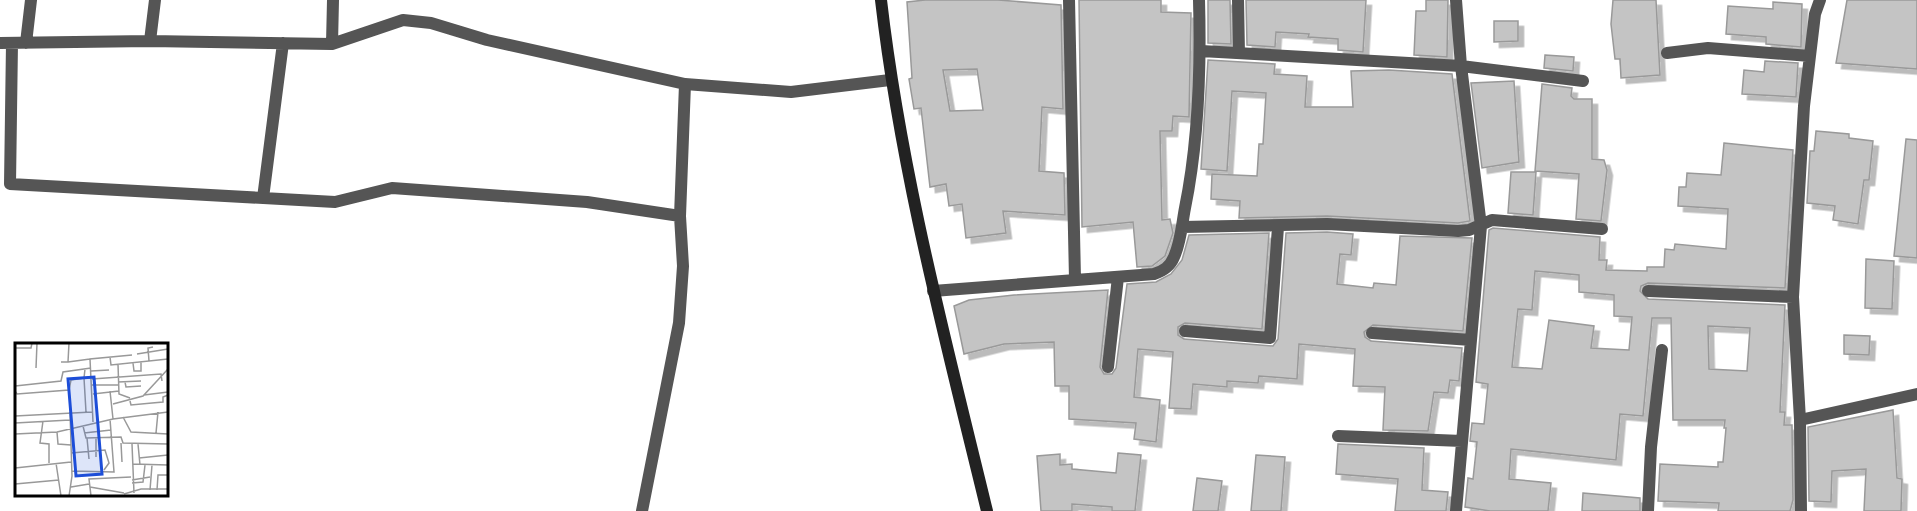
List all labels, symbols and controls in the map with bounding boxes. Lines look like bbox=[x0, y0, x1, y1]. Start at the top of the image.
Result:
inset map bbox=[15, 343, 168, 496]

